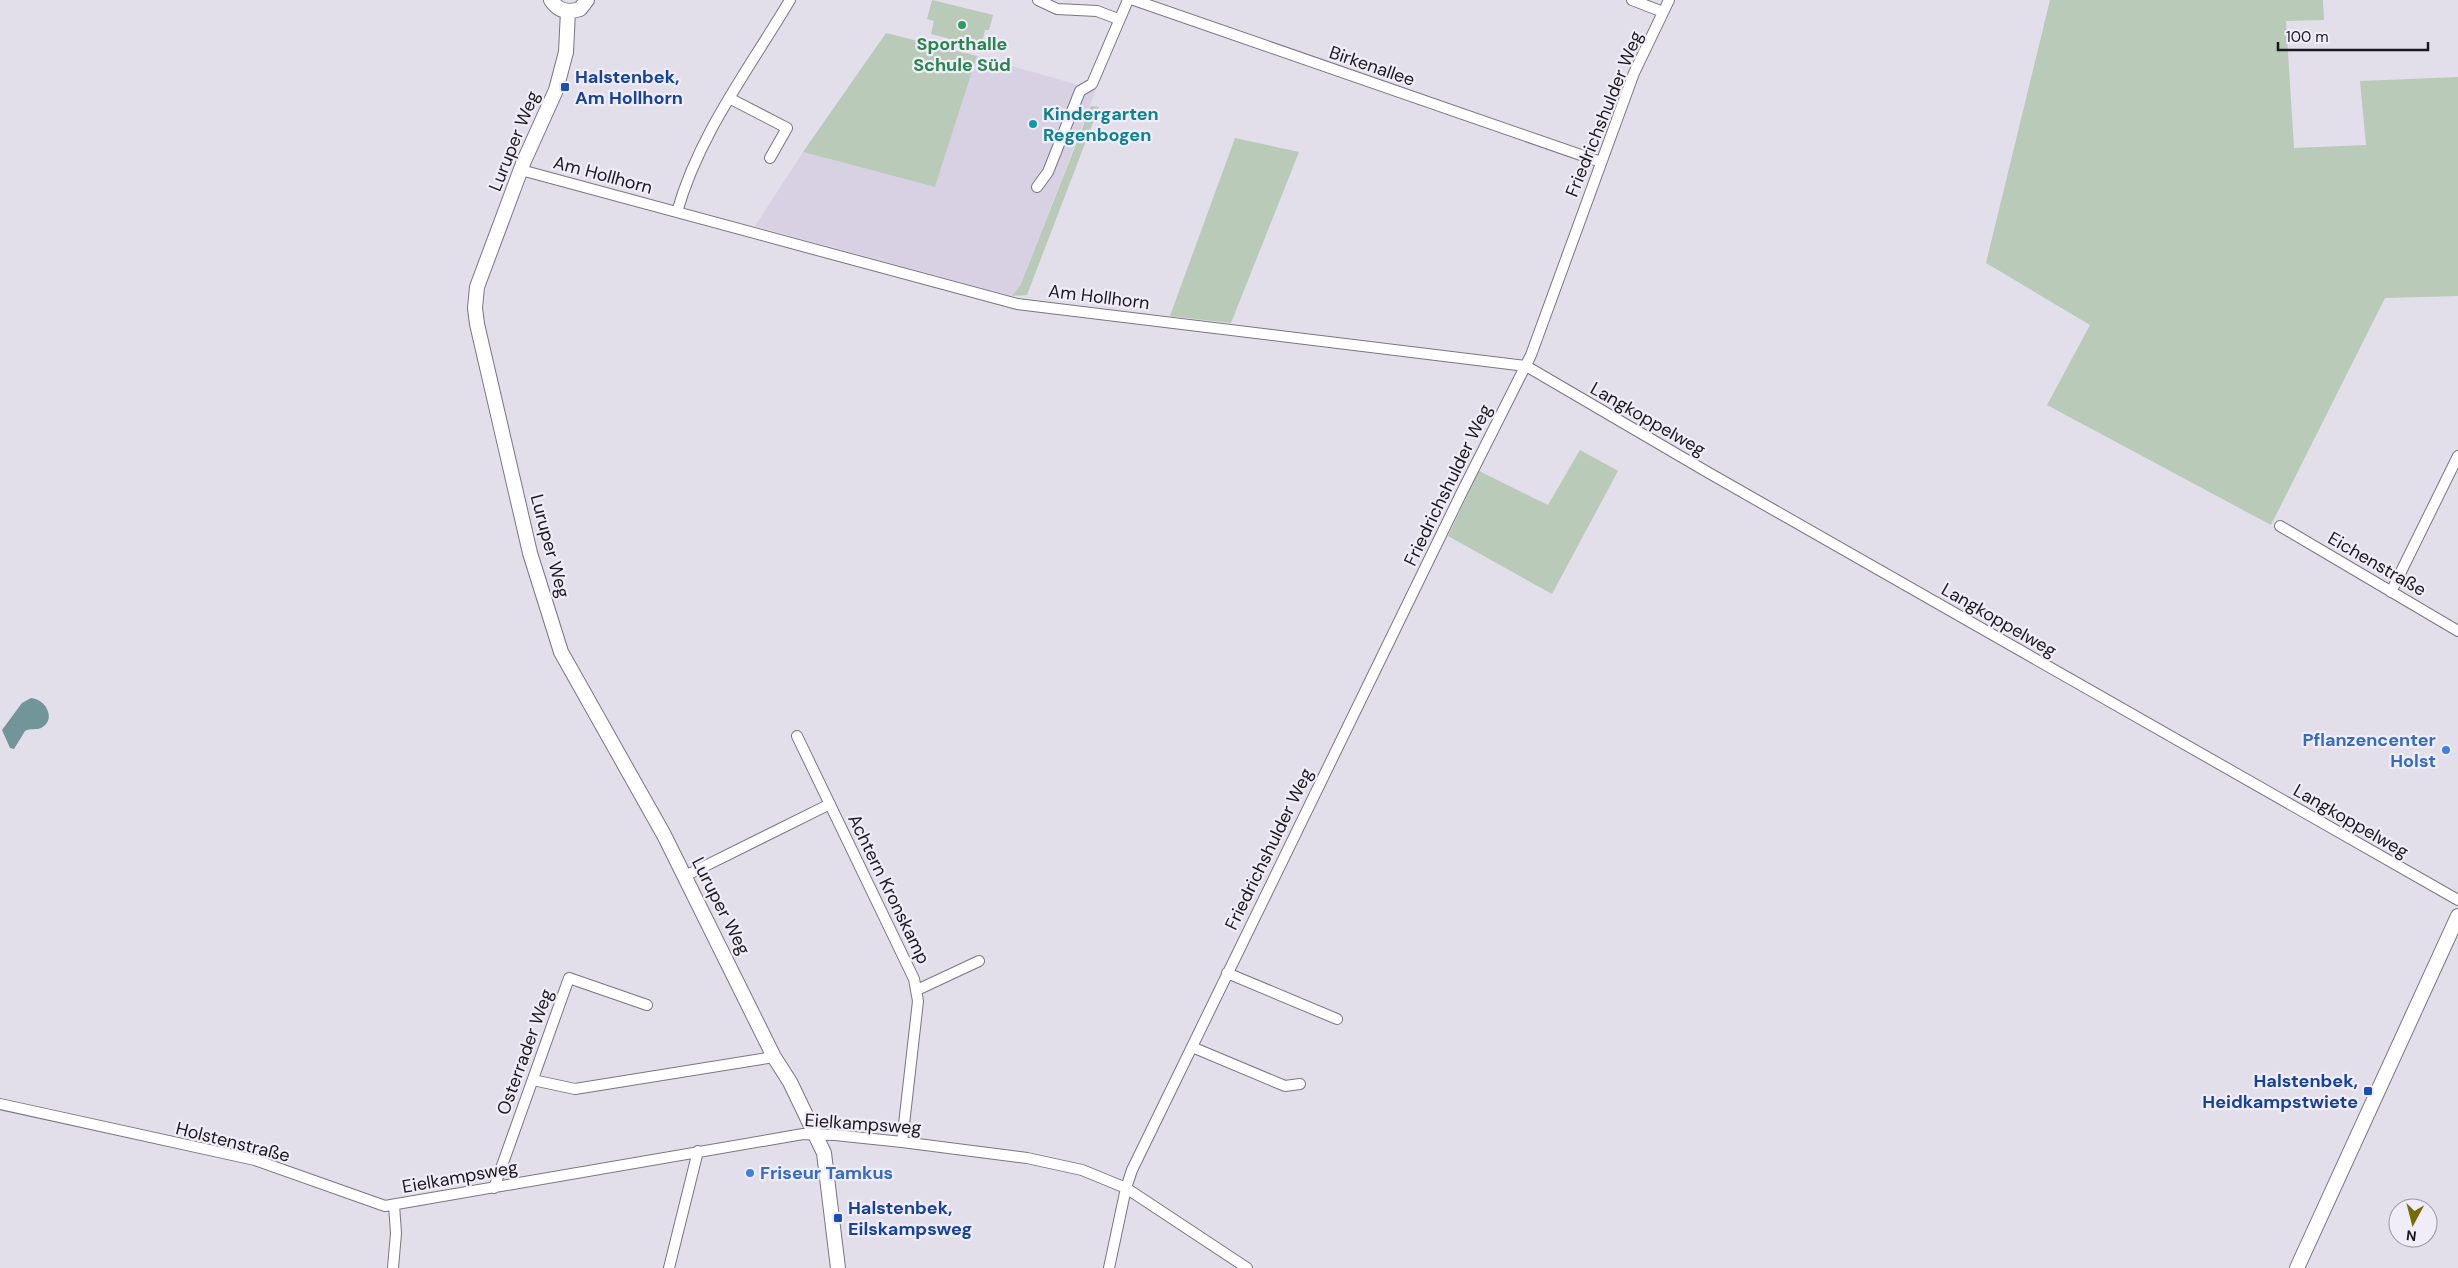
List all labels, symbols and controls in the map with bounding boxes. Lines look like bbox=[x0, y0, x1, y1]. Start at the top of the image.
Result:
marker: Sporthalle Schule Süd bbox=[956, 19, 968, 31]
scale bar bbox=[2278, 20, 2428, 52]
street label: Friedrichshulder Weg bbox=[1560, 27, 1648, 201]
text: 100 m bbox=[2286, 27, 2329, 47]
place label: Sporthalle Schule Süd bbox=[913, 32, 1011, 77]
street label: Birkenallee bbox=[1326, 40, 1418, 92]
place label: Halstenbek, Am Hollhorn bbox=[575, 65, 683, 110]
marker: Halstenbek, Am Hollhorn bbox=[559, 81, 571, 93]
street label: Luruper Weg bbox=[483, 87, 545, 195]
place label: Kindergarten Regenbogen bbox=[1043, 102, 1159, 147]
marker: Kindergarten Regenbogen bbox=[1027, 118, 1039, 130]
street label: Am Hollhorn bbox=[551, 150, 655, 200]
street label: Am Hollhorn bbox=[1047, 279, 1151, 315]
street label: Langkoppelweg bbox=[1586, 376, 1710, 462]
street label: Friedrichshulder Weg bbox=[1398, 400, 1498, 570]
street label: Luruper Weg bbox=[525, 491, 575, 601]
street label: Eichenstraße bbox=[2323, 526, 2431, 602]
street label: Langkoppelweg bbox=[1937, 577, 2061, 663]
place label: Pflanzencenter Holst bbox=[2302, 728, 2436, 773]
marker: Pflanzencenter Holst bbox=[2440, 744, 2452, 756]
street label: Friedrichshulder Weg bbox=[1219, 764, 1319, 934]
street label: Langkoppelweg bbox=[2289, 778, 2413, 864]
street label: Achtern Kronskamp bbox=[842, 810, 936, 968]
street label: Luruper Weg bbox=[686, 853, 756, 959]
street label: Osterrader Weg bbox=[491, 986, 559, 1118]
place label: Halstenbek, Heidkampstwiete bbox=[2202, 1069, 2358, 1114]
marker: Halstenbek, Heidkampstwiete bbox=[2362, 1085, 2374, 1097]
street label: Eielkampsweg bbox=[804, 1108, 922, 1140]
street label: Holstenstraße bbox=[173, 1116, 293, 1168]
street label: Eielkampsweg bbox=[400, 1155, 520, 1199]
place label: Friseur Tamkus bbox=[760, 1161, 893, 1185]
marker: Friseur Tamkus bbox=[744, 1167, 756, 1179]
place label: Halstenbek, Eilskampsweg bbox=[848, 1196, 972, 1241]
north arrow bbox=[2388, 1198, 2438, 1248]
marker: Halstenbek, Eilskampsweg bbox=[832, 1212, 844, 1224]
text: N bbox=[2405, 1226, 2418, 1245]

